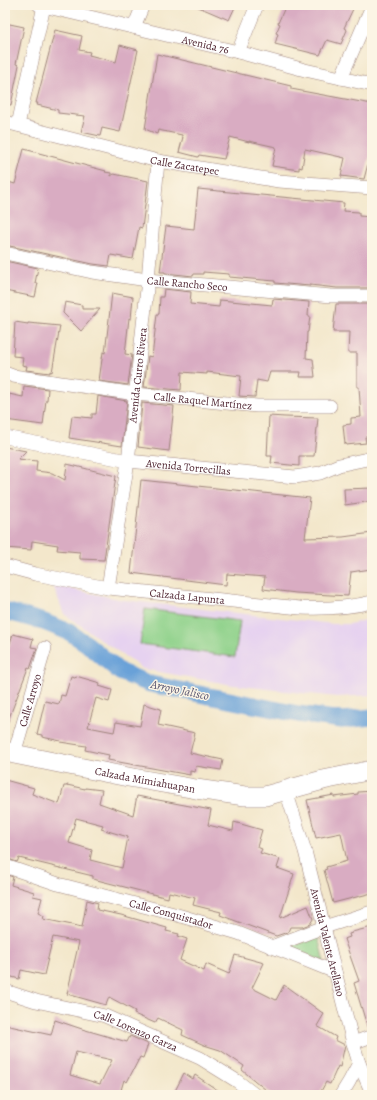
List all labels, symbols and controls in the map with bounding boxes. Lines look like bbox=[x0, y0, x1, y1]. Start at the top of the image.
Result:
street label: Avenida 76 bbox=[179, 32, 230, 58]
street label: Calle Zacatepec bbox=[149, 152, 221, 179]
street label: Calle Rancho Seco bbox=[146, 273, 229, 295]
street label: Avenida Curro Rivera bbox=[125, 326, 151, 425]
street label: Calle Raquel Martínez bbox=[153, 389, 253, 413]
street label: Avenida Torrecillas bbox=[144, 456, 231, 479]
street label: Calzada Lapunta bbox=[149, 585, 226, 608]
street label: Calle Arroyo bbox=[15, 672, 45, 729]
water label: Arroyo Jalisco bbox=[148, 676, 211, 704]
street label: Calzada Mimiahuapan bbox=[93, 763, 196, 797]
street label: Avenida Valente Arellano bbox=[306, 886, 348, 999]
street label: Calle Conquistador bbox=[128, 896, 215, 933]
street label: Calle Lorenzo Garza bbox=[92, 1007, 181, 1056]

